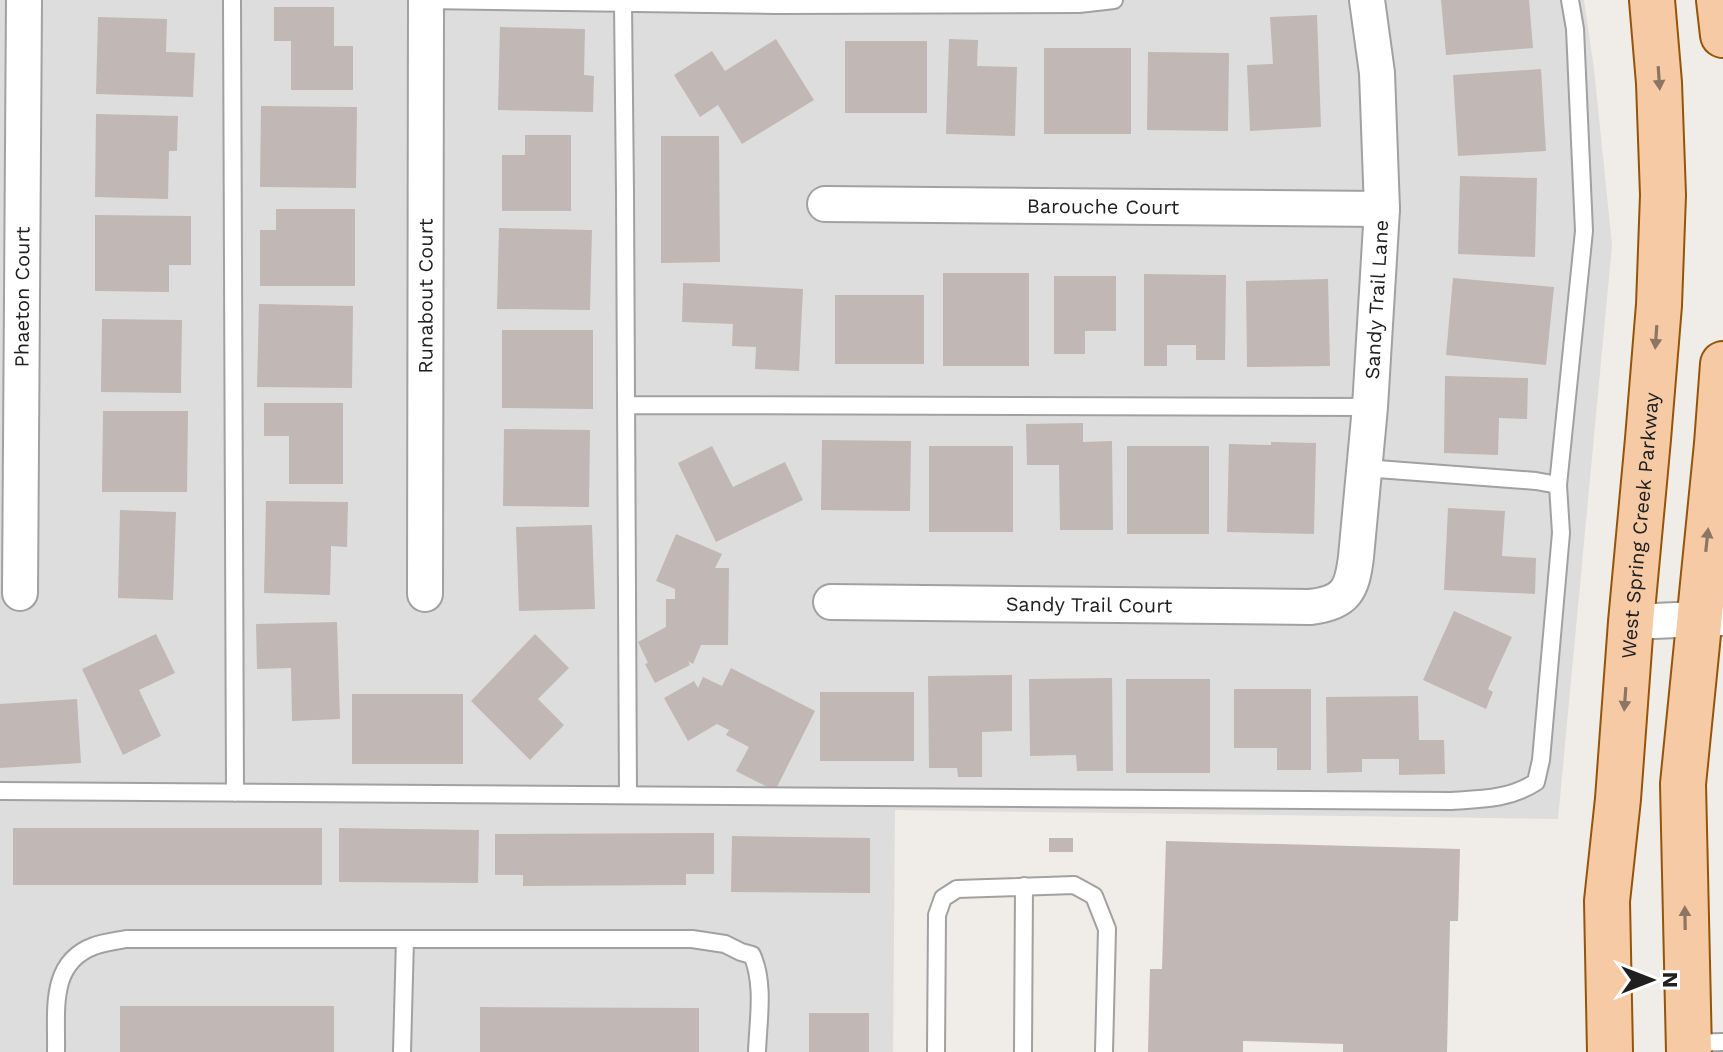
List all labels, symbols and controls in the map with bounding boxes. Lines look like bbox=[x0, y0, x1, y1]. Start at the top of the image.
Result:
one-way arrow bbox=[1653, 66, 1666, 91]
street label: Barouche Court bbox=[1027, 194, 1180, 219]
street label: Runabout Court bbox=[413, 218, 438, 374]
street label: Sandy Trail Lane bbox=[1360, 219, 1393, 380]
street label: Phaeton Court bbox=[10, 226, 34, 367]
one-way arrow bbox=[1649, 325, 1662, 350]
street label: West Spring Creek Parkway bbox=[1616, 391, 1664, 660]
one-way arrow bbox=[1700, 527, 1713, 552]
street label: Sandy Trail Court bbox=[1006, 592, 1173, 618]
one-way arrow bbox=[1618, 687, 1631, 712]
one-way arrow bbox=[1679, 905, 1692, 930]
north arrow bbox=[1611, 940, 1691, 1020]
text: N bbox=[1658, 972, 1683, 988]

